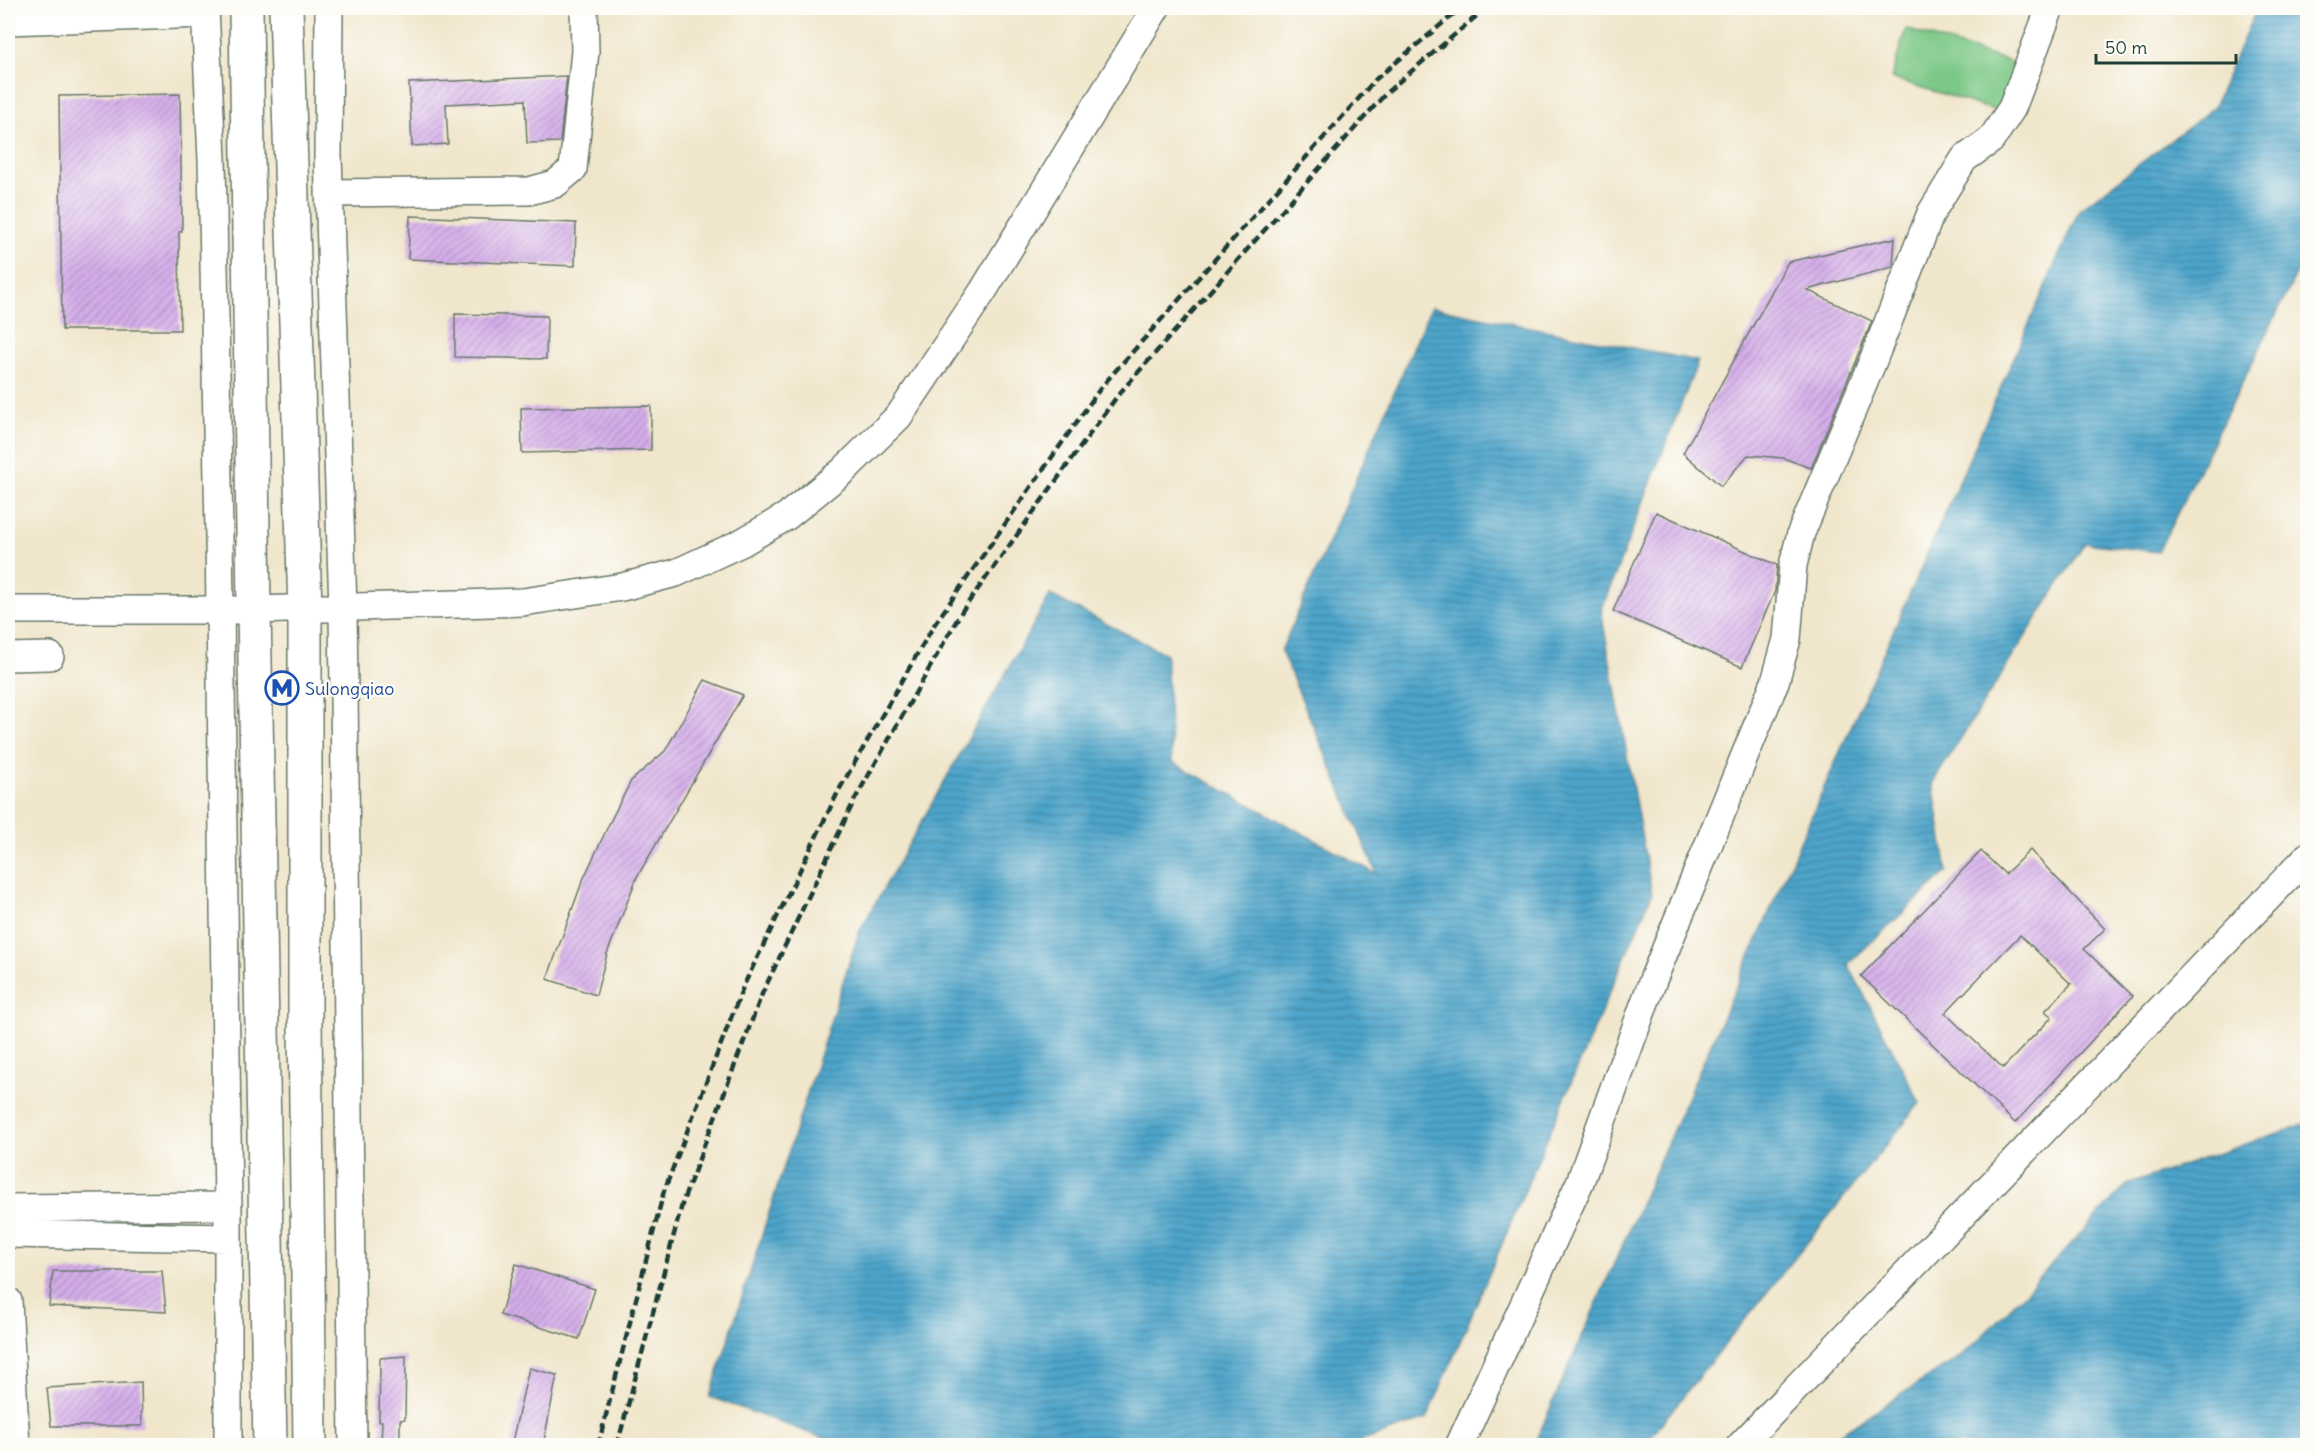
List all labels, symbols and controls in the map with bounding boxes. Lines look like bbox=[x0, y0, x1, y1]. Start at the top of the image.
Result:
scale bar bbox=[2096, 27, 2236, 65]
text: 50 m bbox=[2105, 36, 2147, 59]
metro station icon: Sulongqiao bbox=[264, 670, 300, 706]
place label: Sulongqiao bbox=[305, 677, 394, 700]

